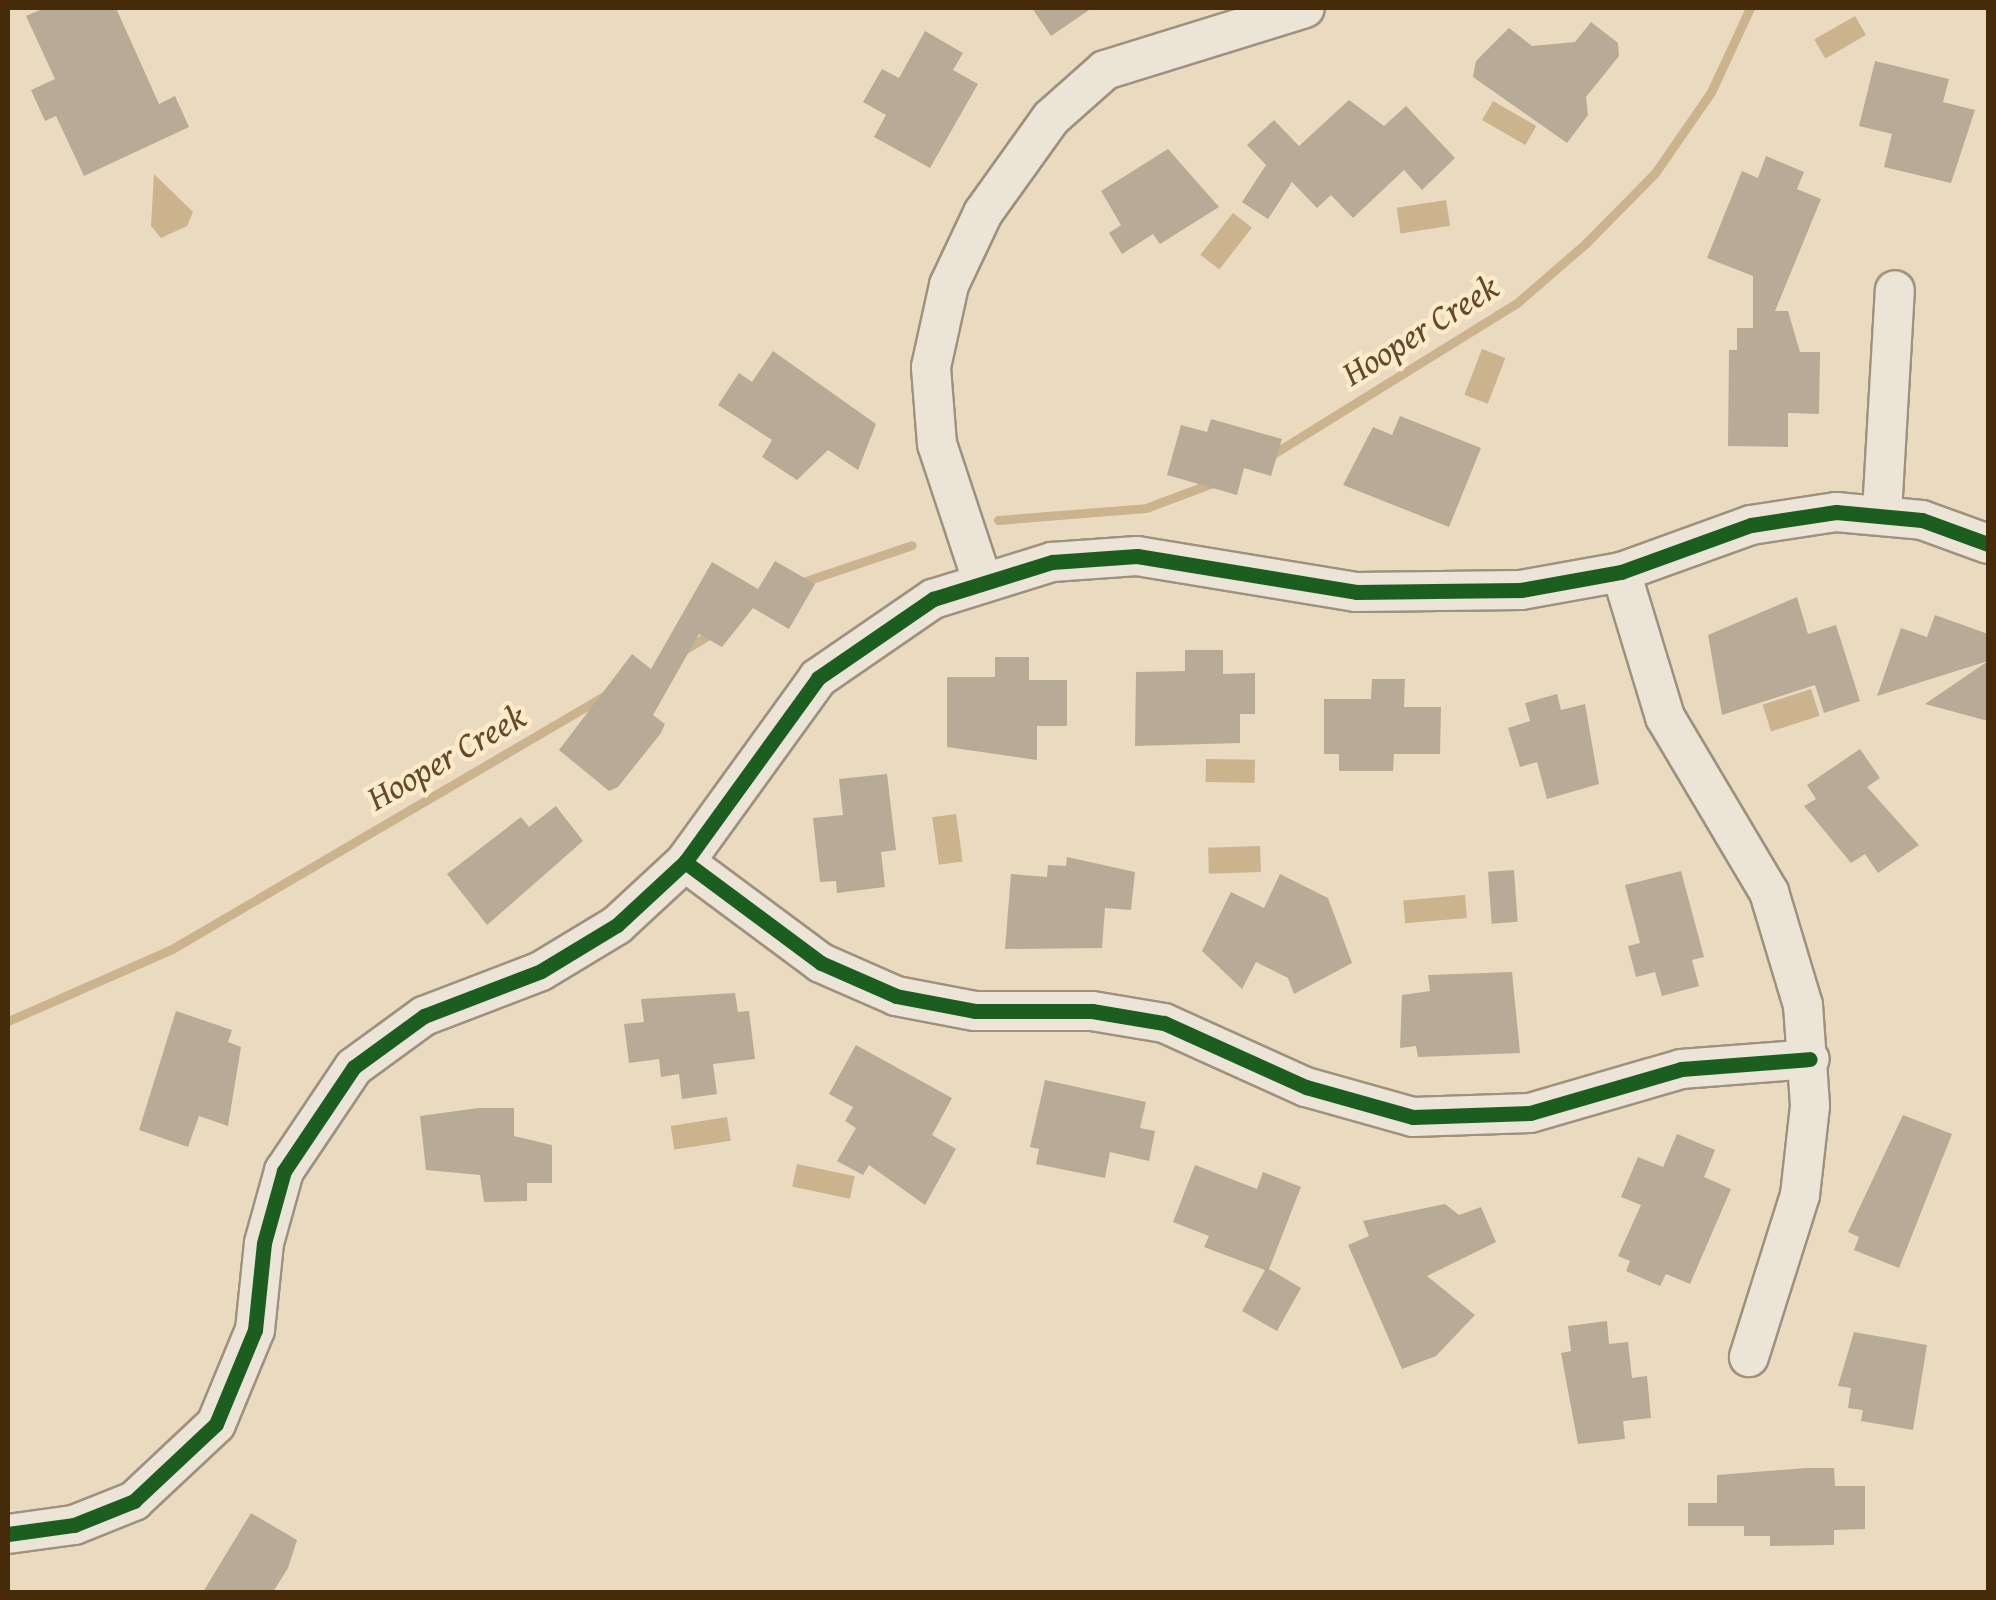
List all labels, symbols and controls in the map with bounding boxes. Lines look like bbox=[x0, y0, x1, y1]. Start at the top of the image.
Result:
water label: Hooper Creek bbox=[1334, 266, 1506, 394]
water label: Hooper Creek bbox=[359, 695, 533, 819]

